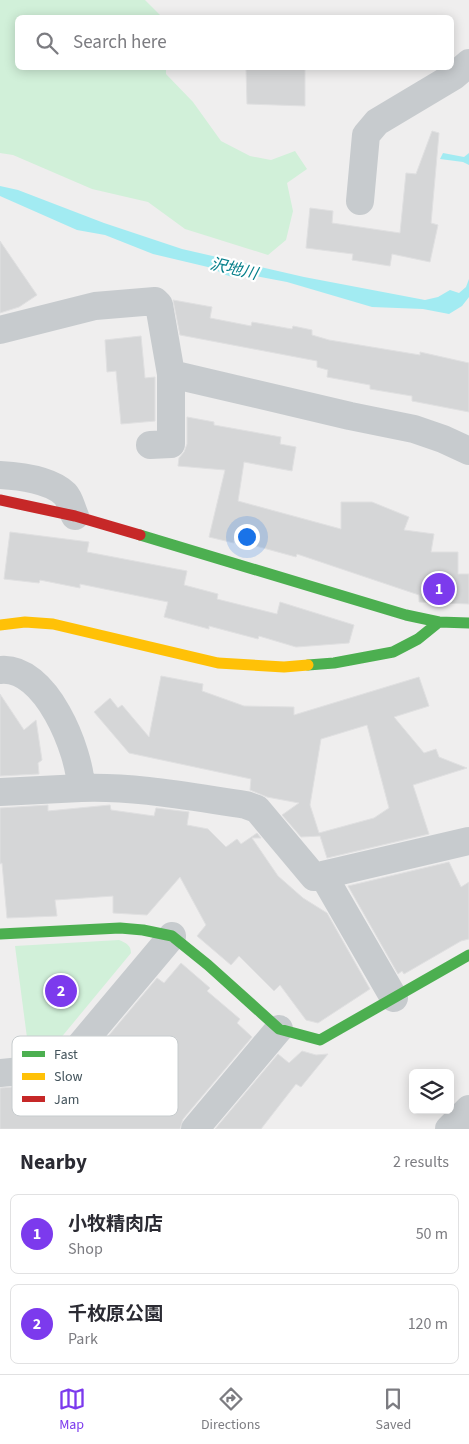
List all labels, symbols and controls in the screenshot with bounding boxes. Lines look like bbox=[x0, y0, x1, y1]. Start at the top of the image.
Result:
search box bbox=[15, 15, 454, 70]
icon: search bbox=[33, 29, 61, 57]
text: Search here bbox=[73, 29, 167, 56]
water label: 沢地川 bbox=[208, 253, 262, 286]
your location bbox=[234, 524, 260, 550]
pin: 1 bbox=[423, 570, 455, 608]
pin: 2 bbox=[45, 972, 77, 1010]
legend bbox=[12, 1036, 178, 1116]
text: Fast bbox=[54, 1045, 78, 1065]
text: Slow bbox=[54, 1067, 83, 1087]
map controls bbox=[409, 1069, 454, 1114]
button: layers bbox=[409, 1069, 454, 1114]
text: Jam bbox=[54, 1090, 79, 1110]
text: Nearby bbox=[20, 1147, 87, 1177]
text: 2 results bbox=[393, 1151, 449, 1173]
text: 小牧精肉店 bbox=[68, 1211, 163, 1238]
text: 1 bbox=[33, 1223, 41, 1245]
text: 50 m bbox=[416, 1223, 448, 1245]
text: Shop bbox=[68, 1238, 103, 1260]
text: 千枚原公園 bbox=[68, 1301, 163, 1328]
text: 2 bbox=[33, 1313, 41, 1335]
text: 120 m bbox=[408, 1313, 448, 1335]
text: Park bbox=[68, 1328, 98, 1350]
tab: Map bbox=[58, 1385, 86, 1435]
tab: Directions bbox=[201, 1385, 260, 1435]
tab: Saved bbox=[376, 1385, 411, 1435]

